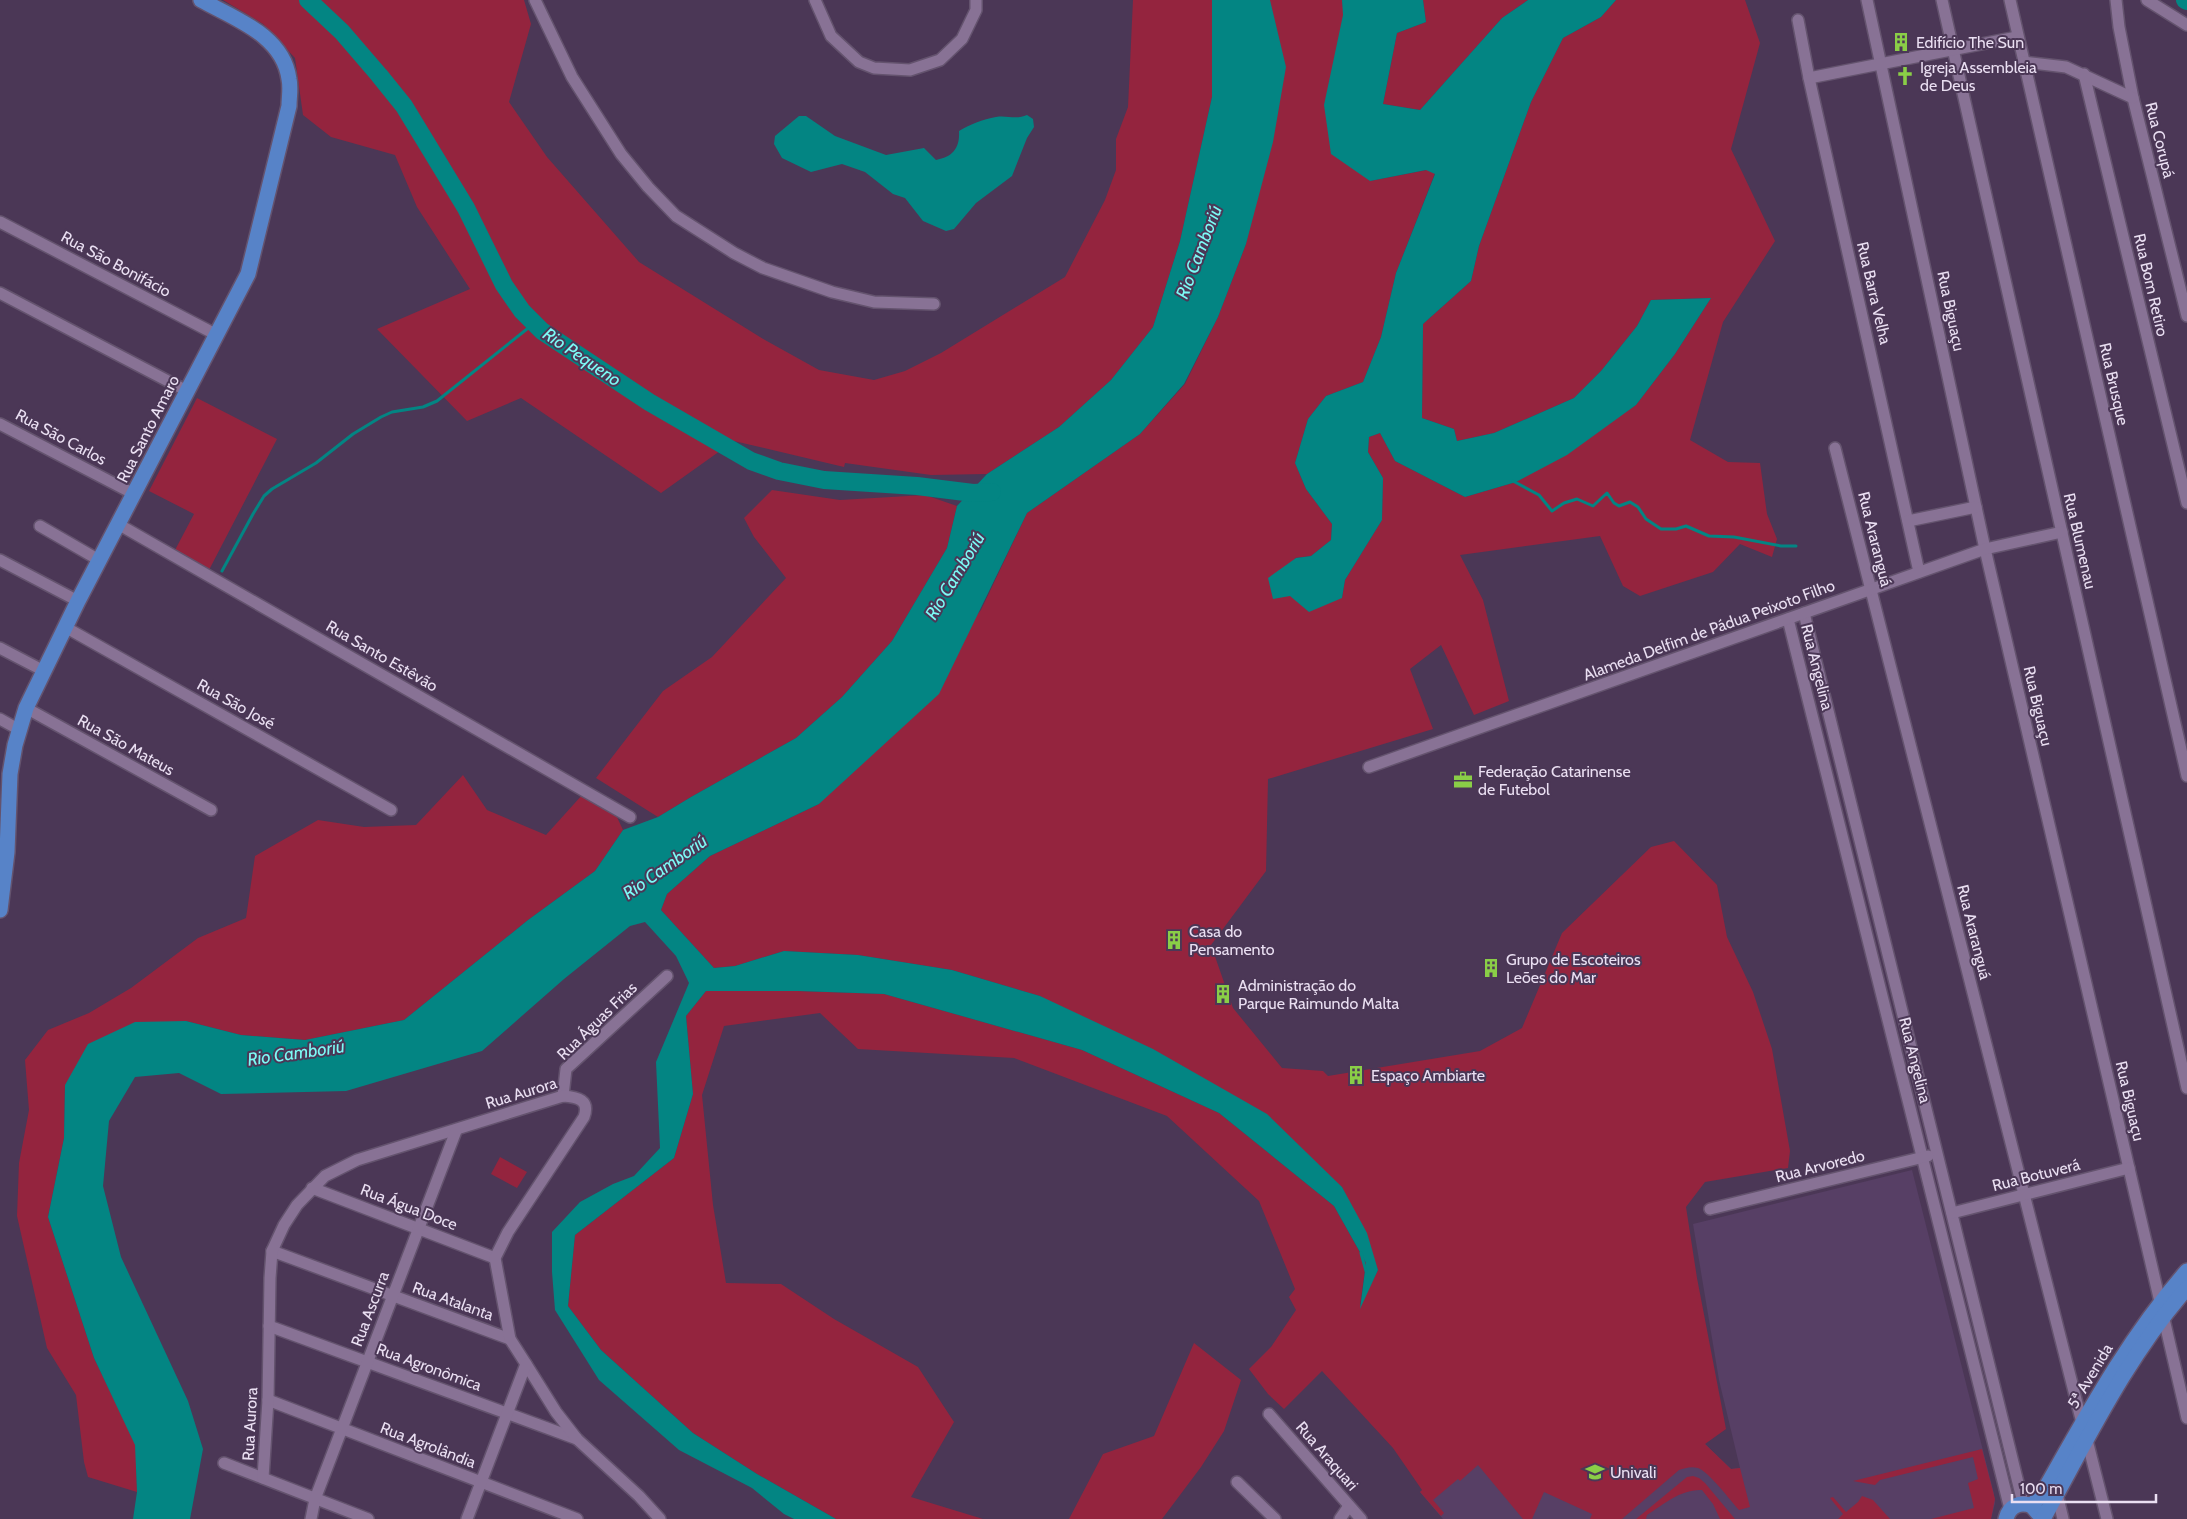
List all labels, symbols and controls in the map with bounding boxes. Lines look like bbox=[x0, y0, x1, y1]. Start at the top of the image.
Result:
building icon: Edifício The Sun bbox=[1890, 31, 1912, 53]
place label: Edifício The Sun bbox=[1916, 33, 2024, 52]
place label: Igreja Assembleia de Deus bbox=[1920, 58, 2037, 95]
church icon: Igreja Assembleia de Deus bbox=[1894, 65, 1916, 87]
street label: Rua Corupá bbox=[2141, 100, 2179, 180]
water label: Rio Camboriú bbox=[1171, 202, 1227, 302]
street label: Rua São Bonifácio bbox=[58, 227, 174, 301]
street label: Rua Bom Retiro bbox=[2130, 232, 2172, 339]
street label: Rua Barra Velha bbox=[1853, 240, 1895, 346]
street label: Rua Biguaçu bbox=[1933, 269, 1969, 353]
water label: Rio Pequeno bbox=[539, 323, 625, 391]
street label: Rua Brusque bbox=[2095, 341, 2133, 427]
street label: Rua Santo Amaro bbox=[113, 372, 183, 486]
street label: Rua São Carlos bbox=[12, 405, 110, 469]
street label: Rua Araranguá bbox=[1854, 490, 1896, 589]
street label: Rua Blumenau bbox=[2060, 491, 2100, 591]
water label: Rio Camboriú bbox=[920, 528, 990, 624]
street label: Alameda Delfim de Pádua Peixoto Filho bbox=[1581, 575, 1838, 684]
street label: Rua Santo Estêvão bbox=[323, 616, 441, 696]
street label: Rua Angelina bbox=[1797, 622, 1837, 712]
street label: Rua Biguaçu bbox=[2020, 664, 2056, 748]
street label: Rua São José bbox=[194, 675, 278, 733]
street label: Rua São Mateus bbox=[74, 711, 178, 780]
place label: Federação Catarinense de Futebol bbox=[1478, 762, 1631, 799]
office icon: Federação Catarinense de Futebol bbox=[1452, 769, 1474, 791]
water label: Rio Camboriú bbox=[619, 830, 712, 904]
street label: Rua Araranguá bbox=[1953, 883, 1995, 982]
place label: Casa do Pensamento bbox=[1189, 922, 1275, 959]
building icon: Casa do Pensamento bbox=[1163, 929, 1185, 951]
place label: Grupo de Escoteiros Leões do Mar bbox=[1506, 950, 1641, 987]
building icon: Grupo de Escoteiros Leões do Mar bbox=[1480, 957, 1502, 979]
place label: Administração do Parque Raimundo Malta bbox=[1238, 976, 1399, 1013]
street label: Rua Águas Frias bbox=[553, 978, 641, 1064]
building icon: Administração do Parque Raimundo Malta bbox=[1212, 983, 1234, 1005]
street label: Rua Angelina bbox=[1895, 1015, 1935, 1105]
water label: Rio Camboriú bbox=[246, 1035, 346, 1071]
street label: Rua Biguaçu bbox=[2112, 1059, 2148, 1143]
building icon: Espaço Ambiarte bbox=[1345, 1064, 1367, 1086]
place label: Espaço Ambiarte bbox=[1371, 1066, 1485, 1085]
street label: Rua Aurora bbox=[483, 1073, 559, 1113]
street label: Rua Arvoredo bbox=[1773, 1146, 1867, 1186]
street label: Rua Botuverá bbox=[1990, 1155, 2082, 1195]
street label: Rua Água Doce bbox=[358, 1180, 460, 1234]
street label: Rua Ascurra bbox=[347, 1268, 393, 1349]
street label: Rua Atalanta bbox=[410, 1278, 496, 1325]
street label: Rua Agronômica bbox=[374, 1339, 485, 1395]
street label: 5ª Avenida bbox=[2063, 1340, 2117, 1412]
street label: Rua Aurora bbox=[239, 1387, 261, 1461]
street label: Rua Agrolândia bbox=[378, 1418, 479, 1472]
street label: Rua Araquari bbox=[1292, 1418, 1362, 1494]
school or university icon: Univali bbox=[1584, 1461, 1606, 1483]
place label: Univali bbox=[1610, 1463, 1656, 1482]
scale bar bbox=[2012, 1472, 2156, 1504]
text: 100 m bbox=[2020, 1480, 2062, 1498]

